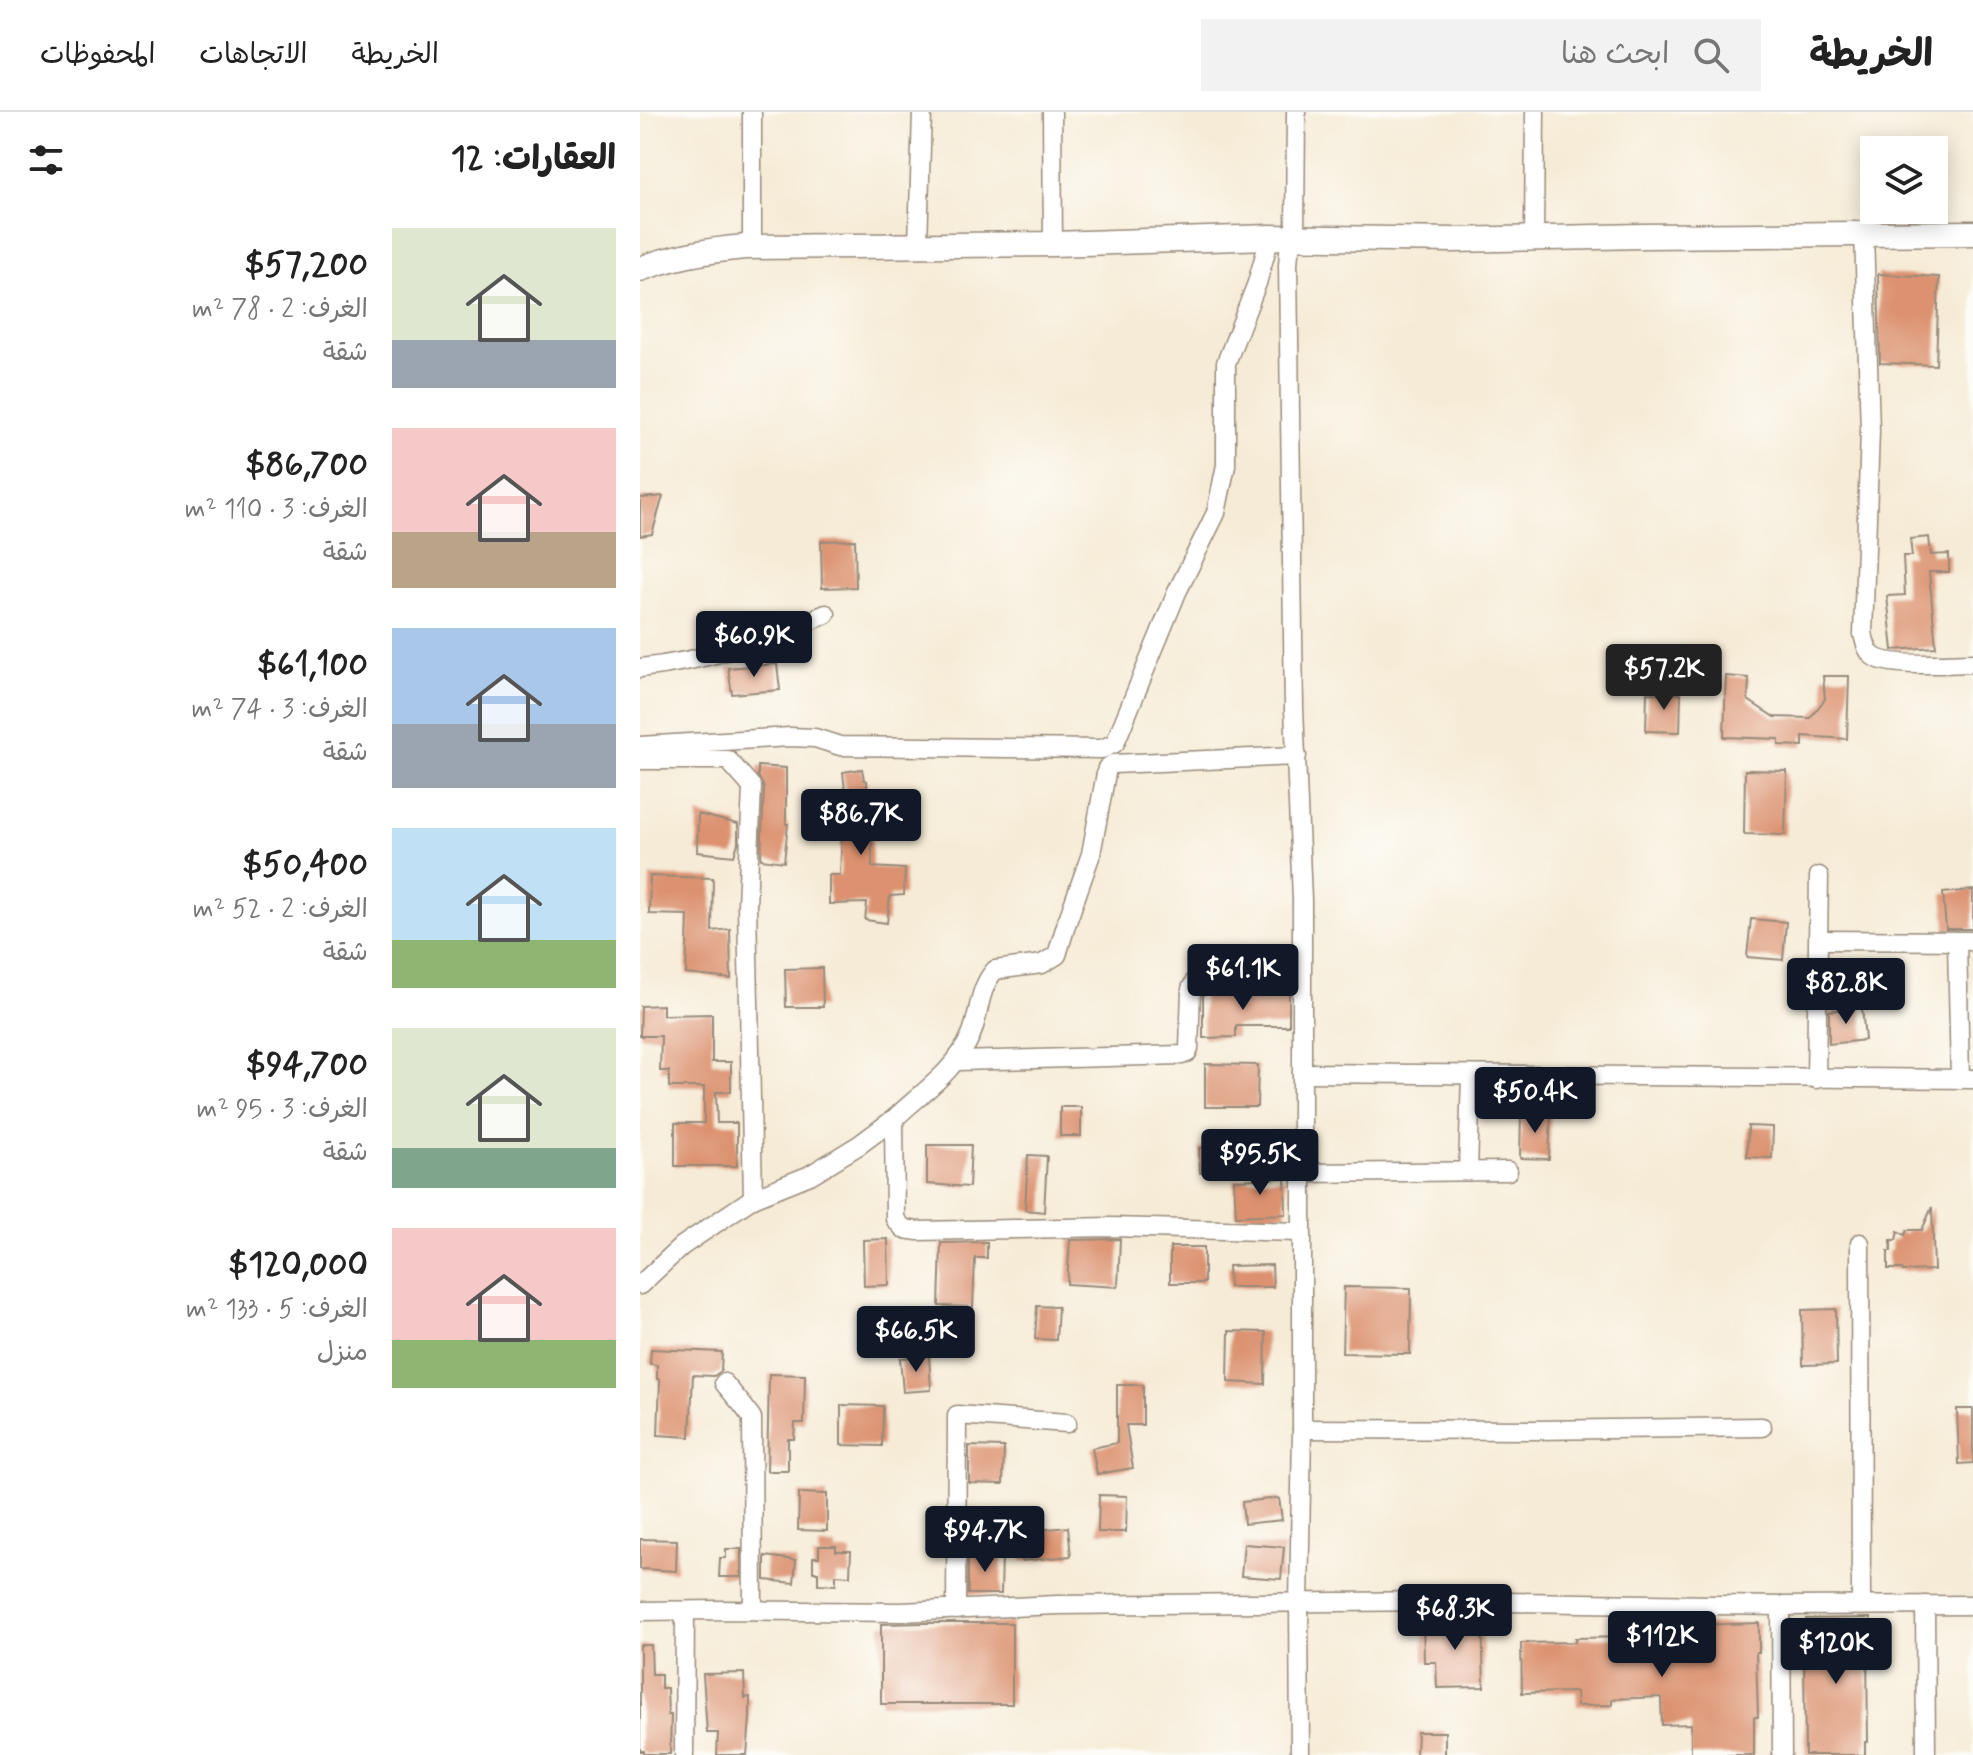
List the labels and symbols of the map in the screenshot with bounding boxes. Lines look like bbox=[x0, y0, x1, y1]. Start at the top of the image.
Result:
pin: $60.9K bbox=[689, 611, 819, 679]
pin: $57.2K bbox=[1599, 644, 1729, 712]
pin: $86.7K bbox=[796, 789, 926, 857]
pin: $61.1K bbox=[1178, 944, 1308, 1012]
pin: $82.8K bbox=[1781, 958, 1911, 1026]
pin: $50.4K bbox=[1470, 1067, 1600, 1135]
pin: $95.5K bbox=[1195, 1129, 1325, 1197]
pin: $66.5K bbox=[851, 1306, 981, 1374]
pin: $94.7K bbox=[920, 1506, 1050, 1574]
pin: $68.3K bbox=[1390, 1584, 1520, 1652]
pin: $112K bbox=[1606, 1611, 1718, 1679]
pin: $120K bbox=[1780, 1618, 1892, 1686]

